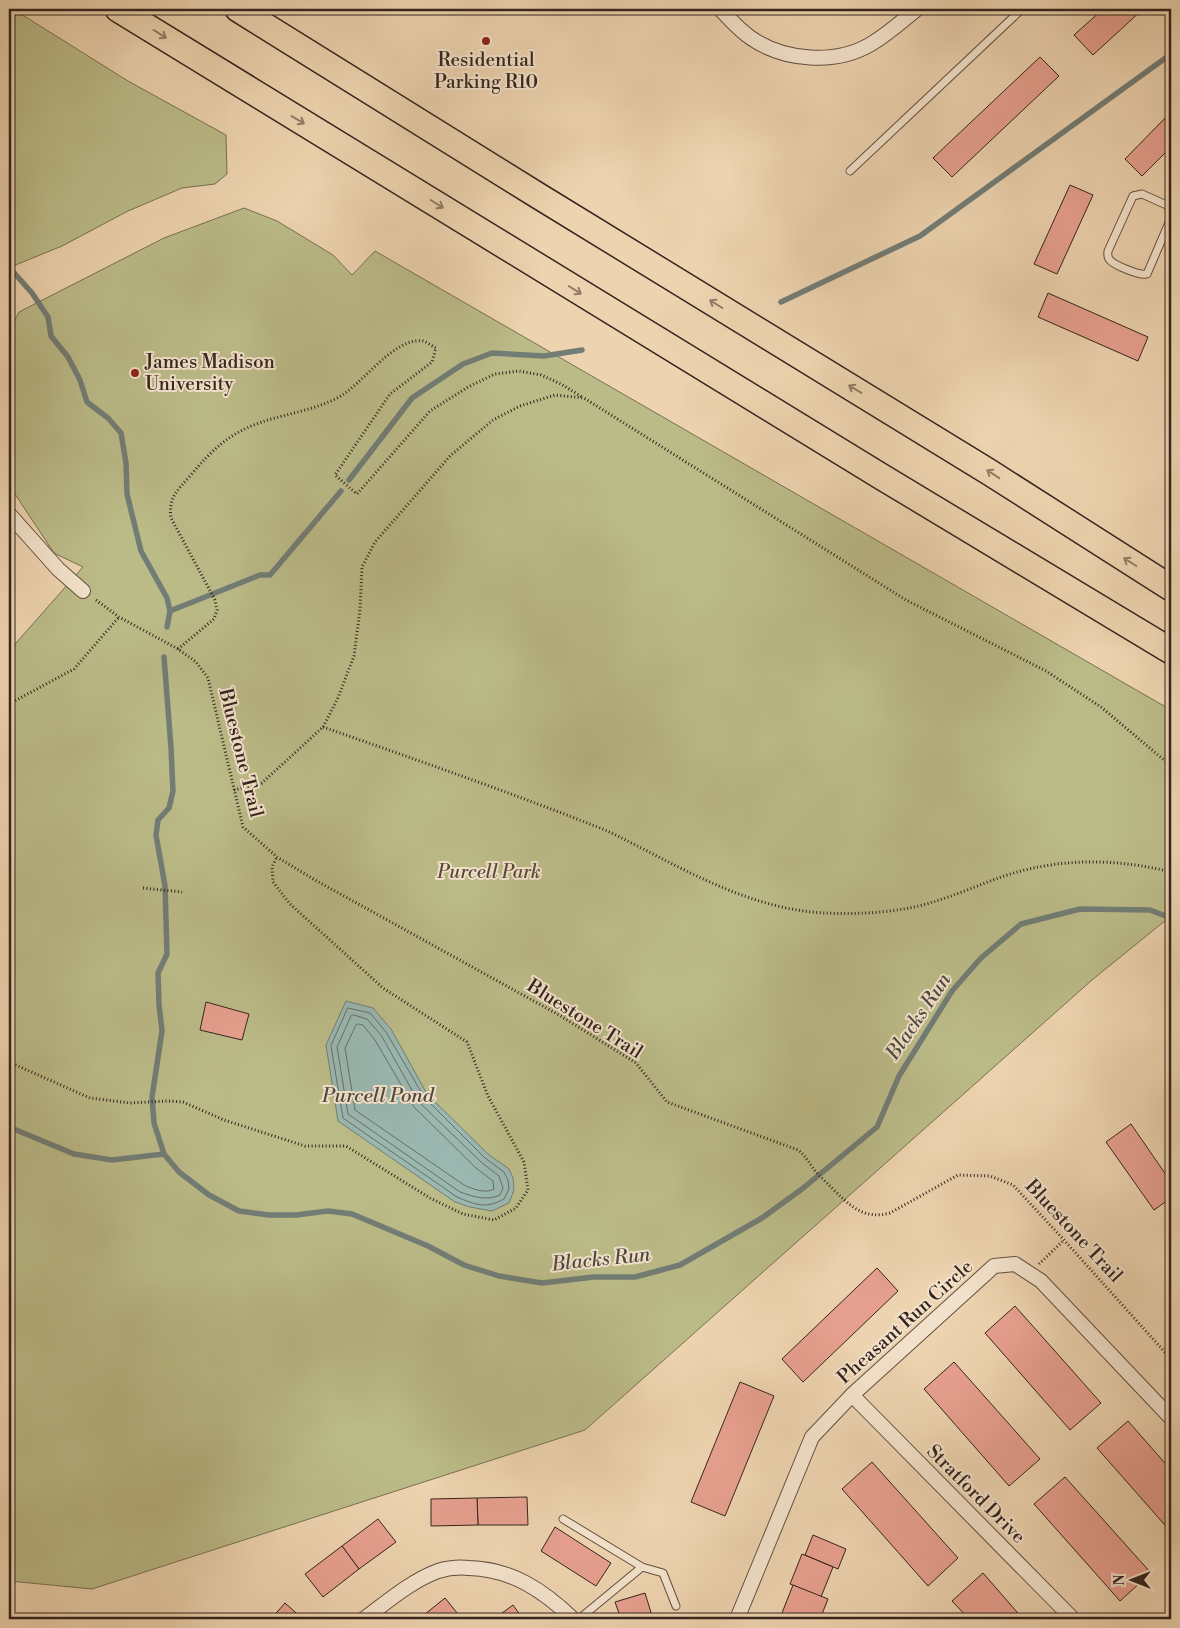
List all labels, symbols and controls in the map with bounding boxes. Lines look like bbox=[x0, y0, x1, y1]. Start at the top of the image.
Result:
one-way arrow bbox=[153, 29, 167, 40]
marker: Residential Parking R10 bbox=[480, 35, 492, 47]
place label: Residential Parking R10 bbox=[434, 48, 538, 94]
one-way arrow bbox=[291, 115, 305, 125]
one-way arrow bbox=[429, 200, 443, 210]
one-way arrow bbox=[568, 285, 582, 295]
one-way arrow bbox=[710, 299, 724, 309]
place label: James Madison University bbox=[144, 350, 275, 396]
marker: James Madison University bbox=[129, 367, 141, 379]
one-way arrow bbox=[848, 384, 862, 394]
one-way arrow bbox=[987, 469, 1001, 479]
one-way arrow bbox=[1123, 557, 1137, 567]
street label: Bluestone Trail bbox=[213, 685, 269, 820]
park label: Purcell Park bbox=[436, 860, 541, 884]
water label: Blacks Run bbox=[880, 968, 958, 1066]
street label: Bluestone Trail bbox=[522, 973, 648, 1064]
water label: Purcell Pond bbox=[321, 1084, 435, 1109]
street label: Bluestone Trail bbox=[1019, 1174, 1128, 1288]
water label: Blacks Run bbox=[549, 1242, 653, 1278]
street label: Pheasant Run Circle bbox=[832, 1255, 978, 1389]
street label: Stratford Drive bbox=[921, 1439, 1031, 1549]
north arrow bbox=[1108, 1556, 1158, 1606]
text: N bbox=[1111, 1574, 1129, 1586]

